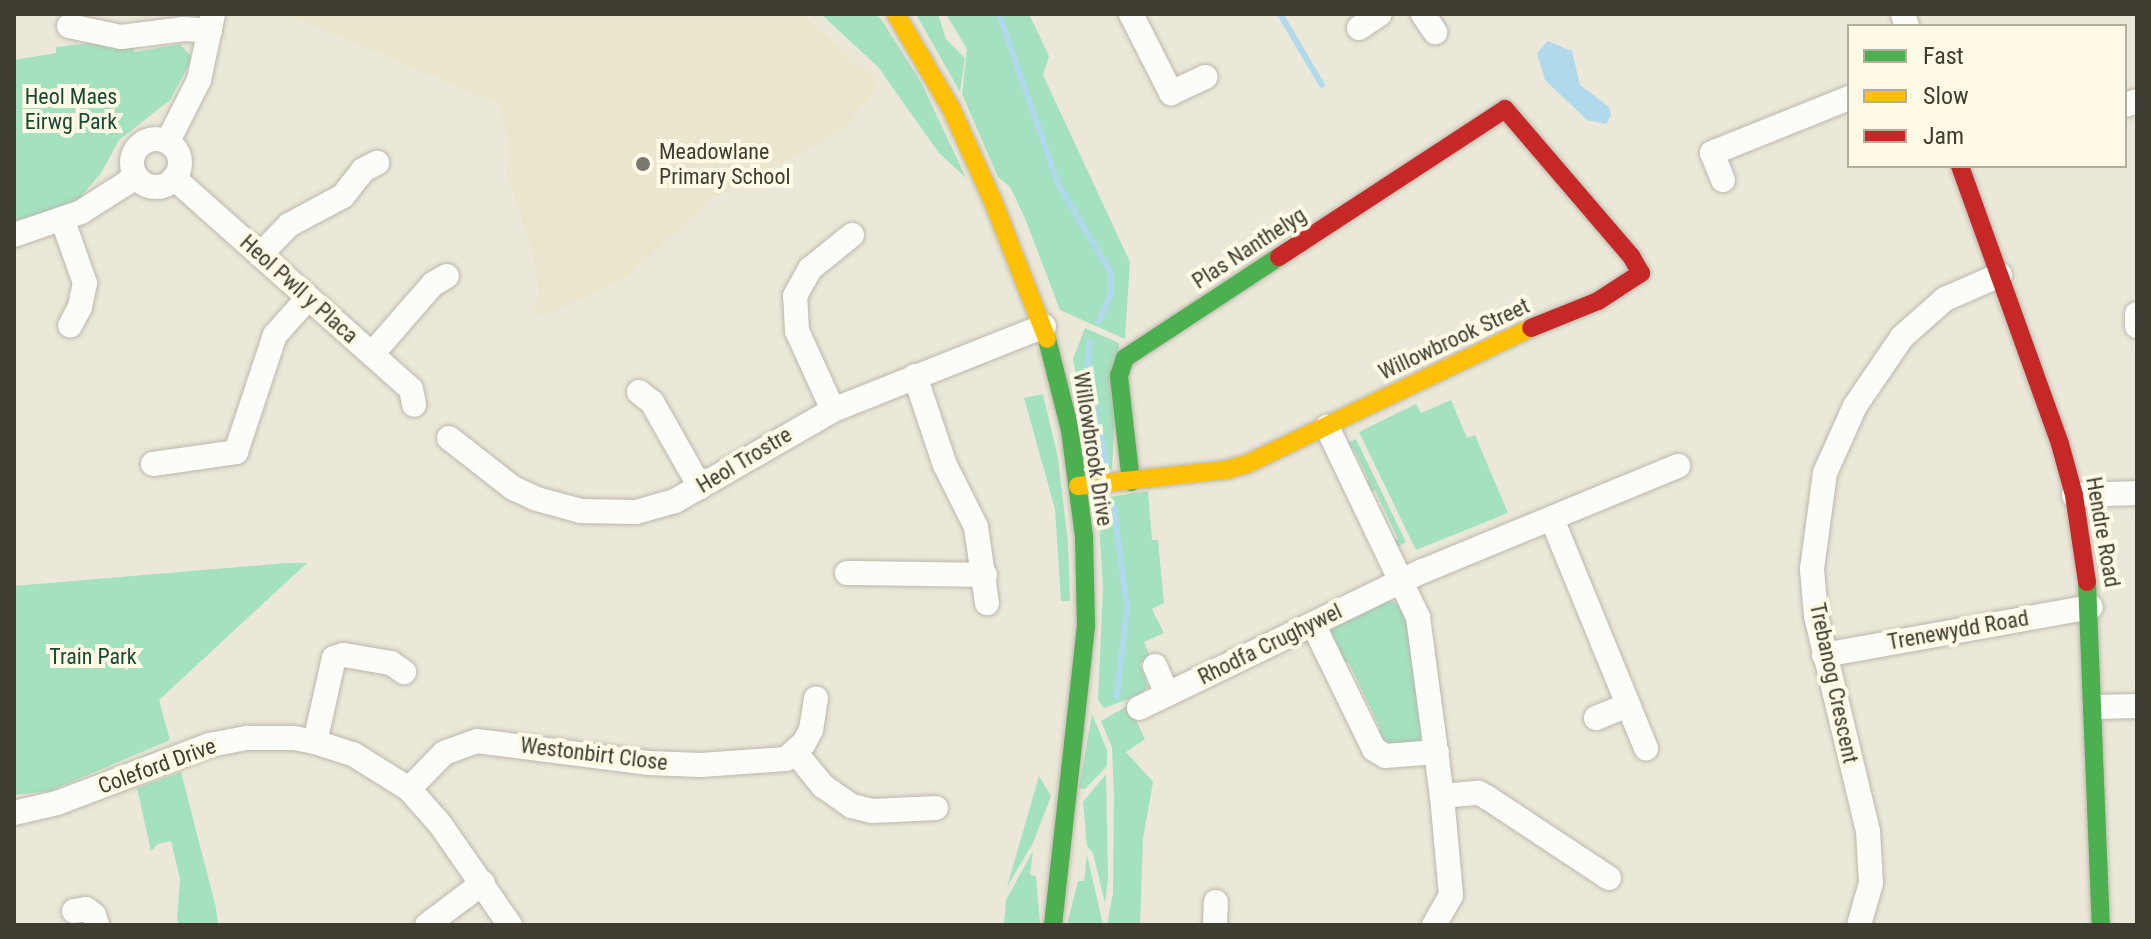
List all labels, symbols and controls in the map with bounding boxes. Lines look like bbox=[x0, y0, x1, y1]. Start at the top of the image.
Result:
legend bbox=[1847, 24, 2127, 168]
text: Fast bbox=[1923, 42, 1964, 70]
text: Slow bbox=[1923, 82, 1969, 110]
park label: Heol Maes Eirwg Park bbox=[25, 83, 117, 134]
text: Jam bbox=[1923, 122, 1964, 150]
place label: Meadowlane Primary School bbox=[659, 138, 790, 190]
marker: Meadowlane Primary School bbox=[634, 155, 652, 173]
street label: Plas Nanthelyg bbox=[1187, 202, 1311, 294]
street label: Heol Pwll y Placa bbox=[235, 229, 363, 349]
street label: Willowbrook Street bbox=[1374, 293, 1534, 385]
street label: Willowbrook Drive bbox=[1068, 370, 1118, 528]
street label: Heol Trostre bbox=[692, 421, 796, 499]
street label: Hendre Road bbox=[2080, 475, 2126, 589]
street label: Rhodfa Crughywel bbox=[1194, 598, 1346, 690]
street label: Trebanog Crescent bbox=[1804, 600, 1864, 766]
street label: Trenewydd Road bbox=[1885, 605, 2031, 655]
park label: Train Park bbox=[49, 644, 137, 670]
street label: Westonbirt Close bbox=[519, 732, 669, 776]
street label: Coleford Drive bbox=[95, 733, 219, 799]

